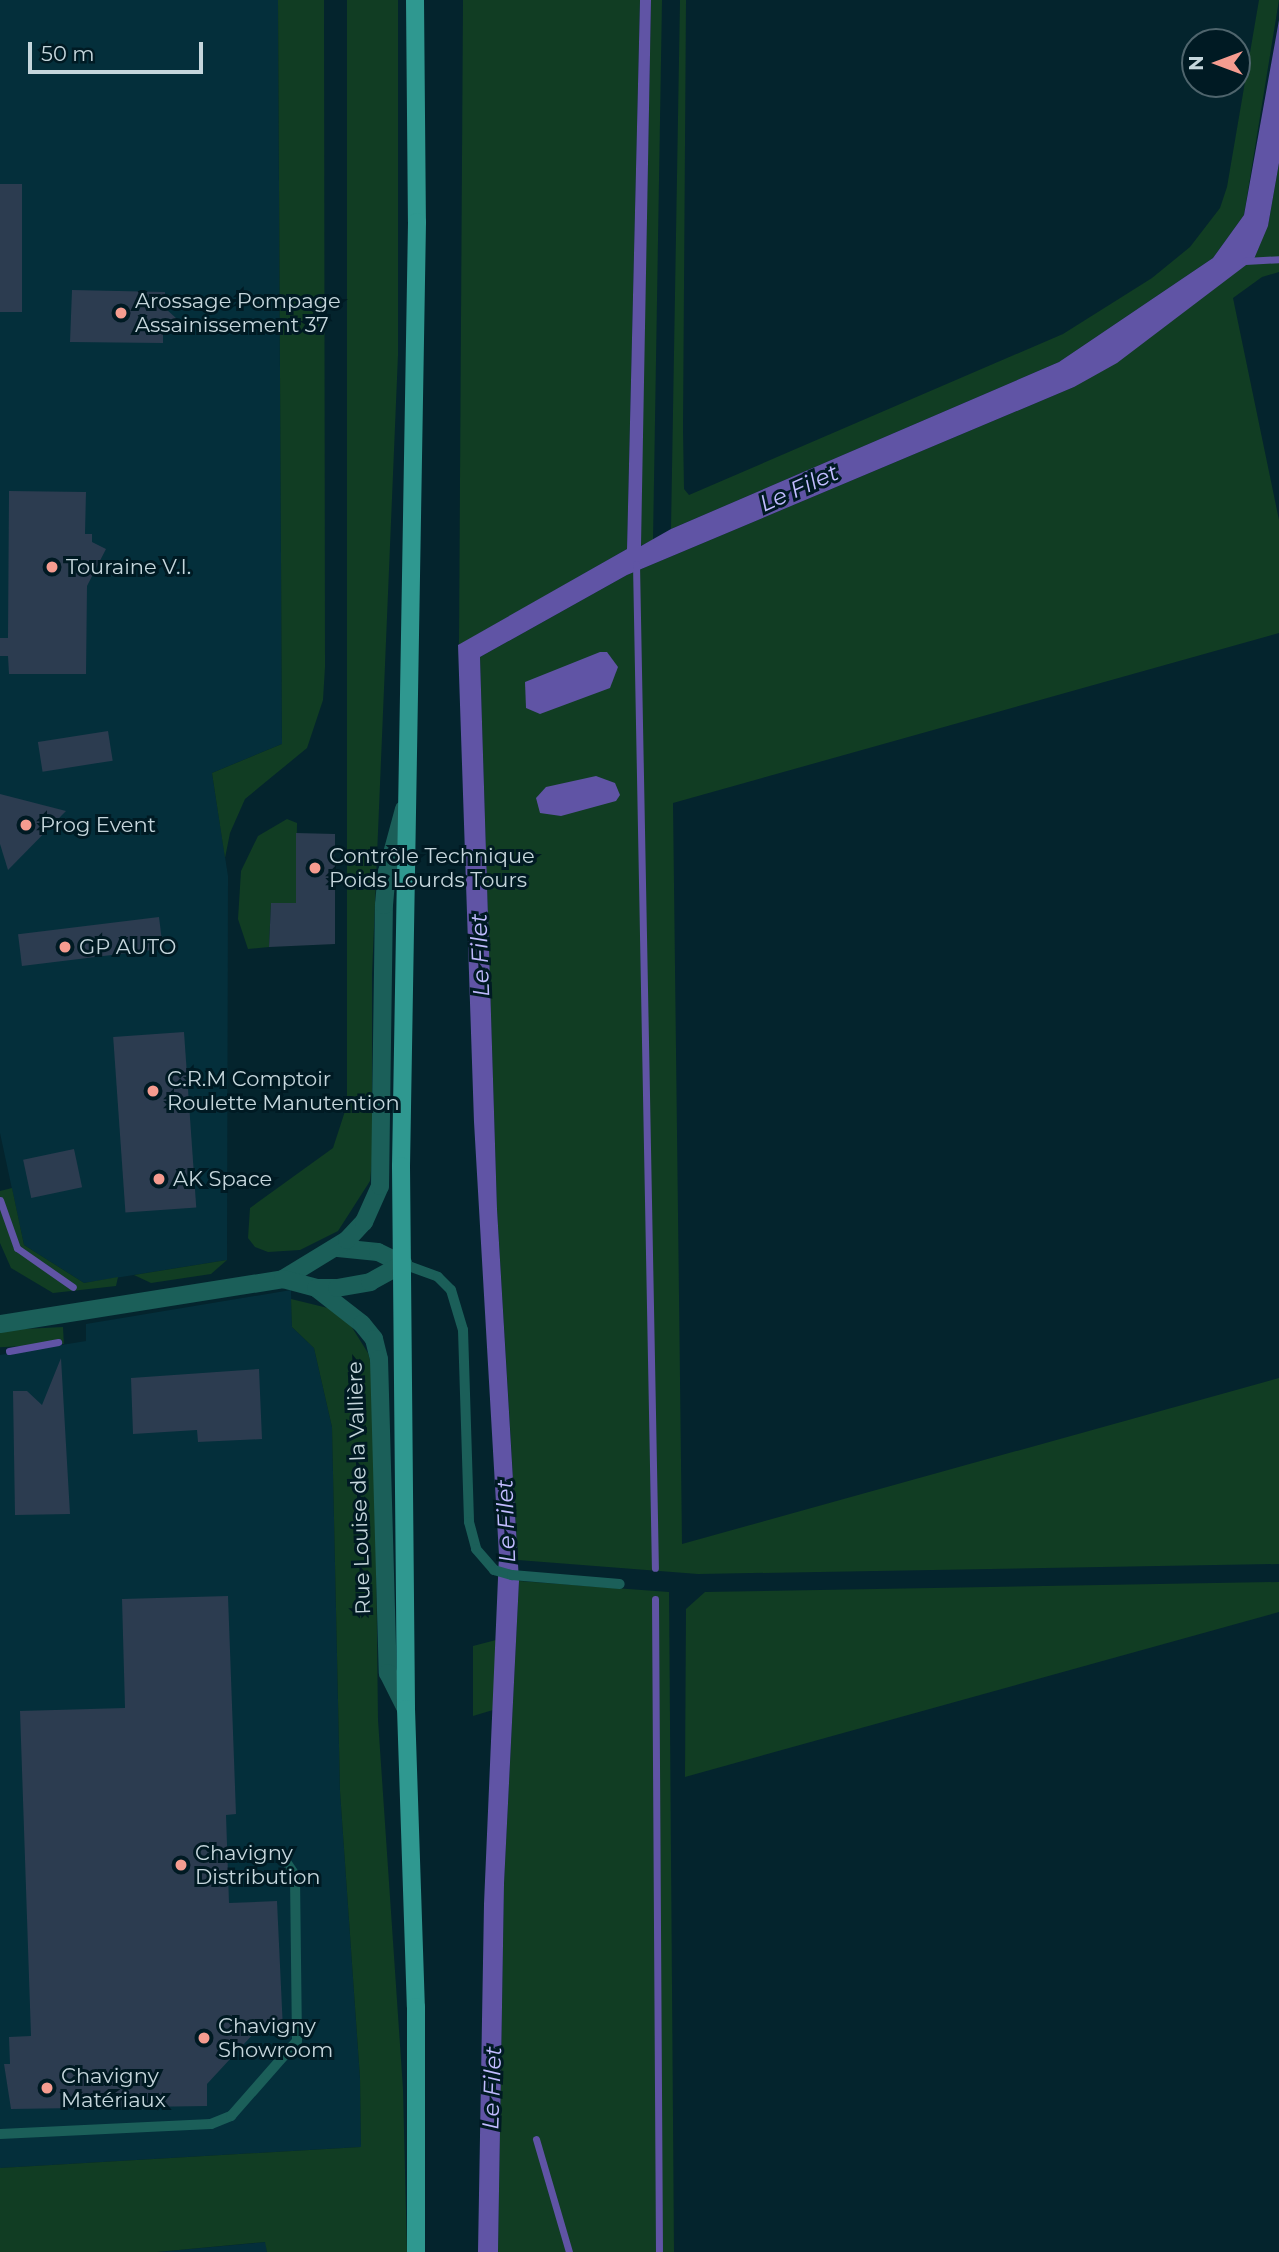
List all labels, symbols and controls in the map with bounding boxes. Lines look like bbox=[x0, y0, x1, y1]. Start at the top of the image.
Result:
scale bar bbox=[32, 28, 206, 72]
north arrow bbox=[1181, 28, 1251, 98]
text: 50 m bbox=[41, 41, 95, 66]
text: N bbox=[1185, 55, 1208, 71]
place label: Arossage Pompage Assainissement 37 bbox=[135, 288, 341, 338]
marker: Arossage Pompage Assainissement 37 bbox=[113, 305, 129, 321]
water label: Le Filet bbox=[755, 458, 843, 518]
place label: Touraine V.I. bbox=[66, 554, 191, 580]
marker: Touraine V.I. bbox=[44, 559, 60, 575]
place label: Prog Event bbox=[40, 812, 156, 838]
marker: Prog Event bbox=[18, 817, 34, 833]
place label: Contrôle Technique Poids Lourds Tours bbox=[329, 843, 535, 893]
marker: Contrôle Technique Poids Lourds Tours bbox=[307, 860, 323, 876]
water label: Le Filet bbox=[465, 913, 495, 997]
place label: GP AUTO bbox=[79, 934, 176, 960]
marker: GP AUTO bbox=[57, 939, 73, 955]
place label: C.R.M Comptoir Roulette Manutention bbox=[167, 1066, 400, 1116]
marker: C.R.M Comptoir Roulette Manutention bbox=[145, 1083, 161, 1099]
place label: AK Space bbox=[173, 1166, 272, 1192]
marker: AK Space bbox=[151, 1171, 167, 1187]
street label: Rue Louise de la Vallière bbox=[342, 1361, 376, 1615]
water label: Le Filet bbox=[491, 1479, 521, 1563]
place label: Chavigny Distribution bbox=[195, 1840, 321, 1890]
marker: Chavigny Distribution bbox=[173, 1857, 189, 1873]
place label: Chavigny Showroom bbox=[218, 2013, 333, 2063]
marker: Chavigny Showroom bbox=[196, 2030, 212, 2046]
water label: Le Filet bbox=[477, 2046, 507, 2130]
place label: Chavigny Matériaux bbox=[61, 2063, 166, 2113]
marker: Chavigny Matériaux bbox=[39, 2080, 55, 2096]

